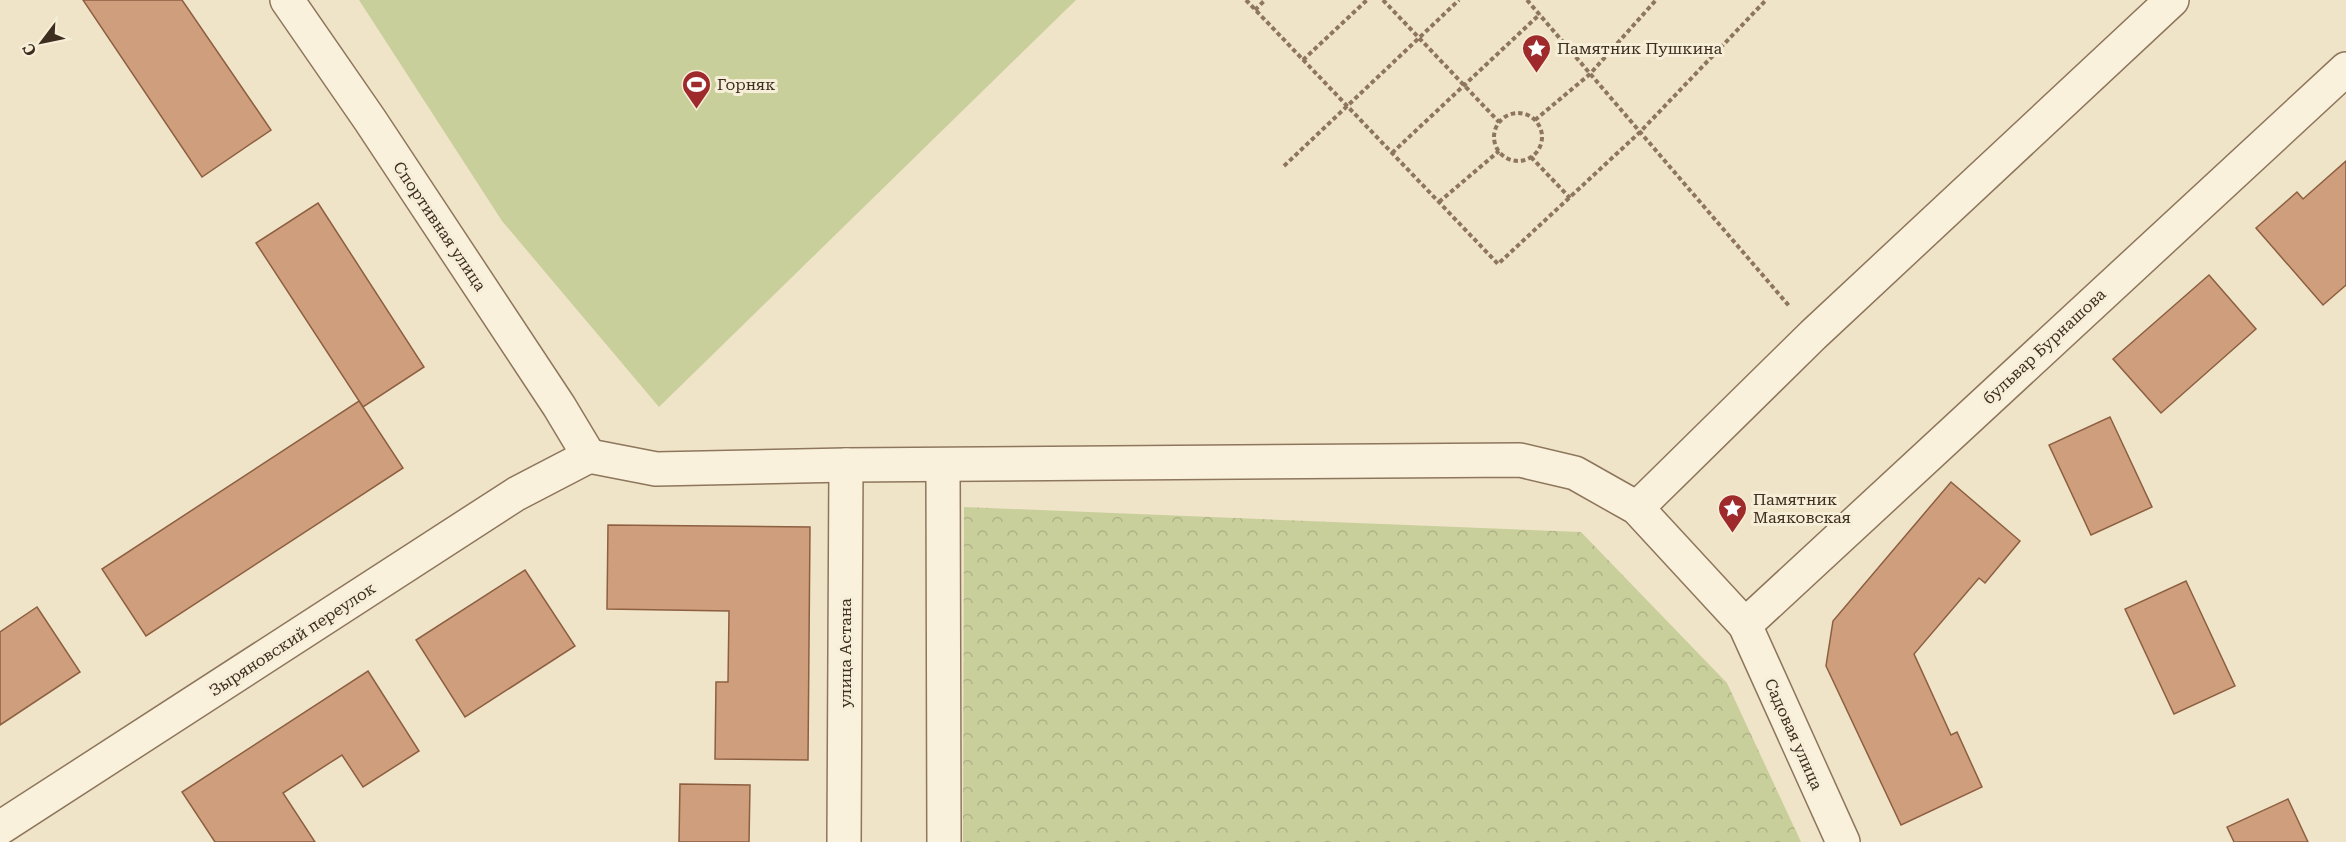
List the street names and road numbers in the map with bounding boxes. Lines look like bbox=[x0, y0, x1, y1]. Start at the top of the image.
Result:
street label: Спортивная улица bbox=[389, 158, 490, 295]
street label: бульвар Бурнашова bbox=[1979, 284, 2110, 408]
street label: Зыряновский переулок bbox=[205, 578, 379, 700]
street label: улица Астана bbox=[836, 598, 855, 708]
street label: Садовая улица bbox=[1760, 676, 1827, 793]

